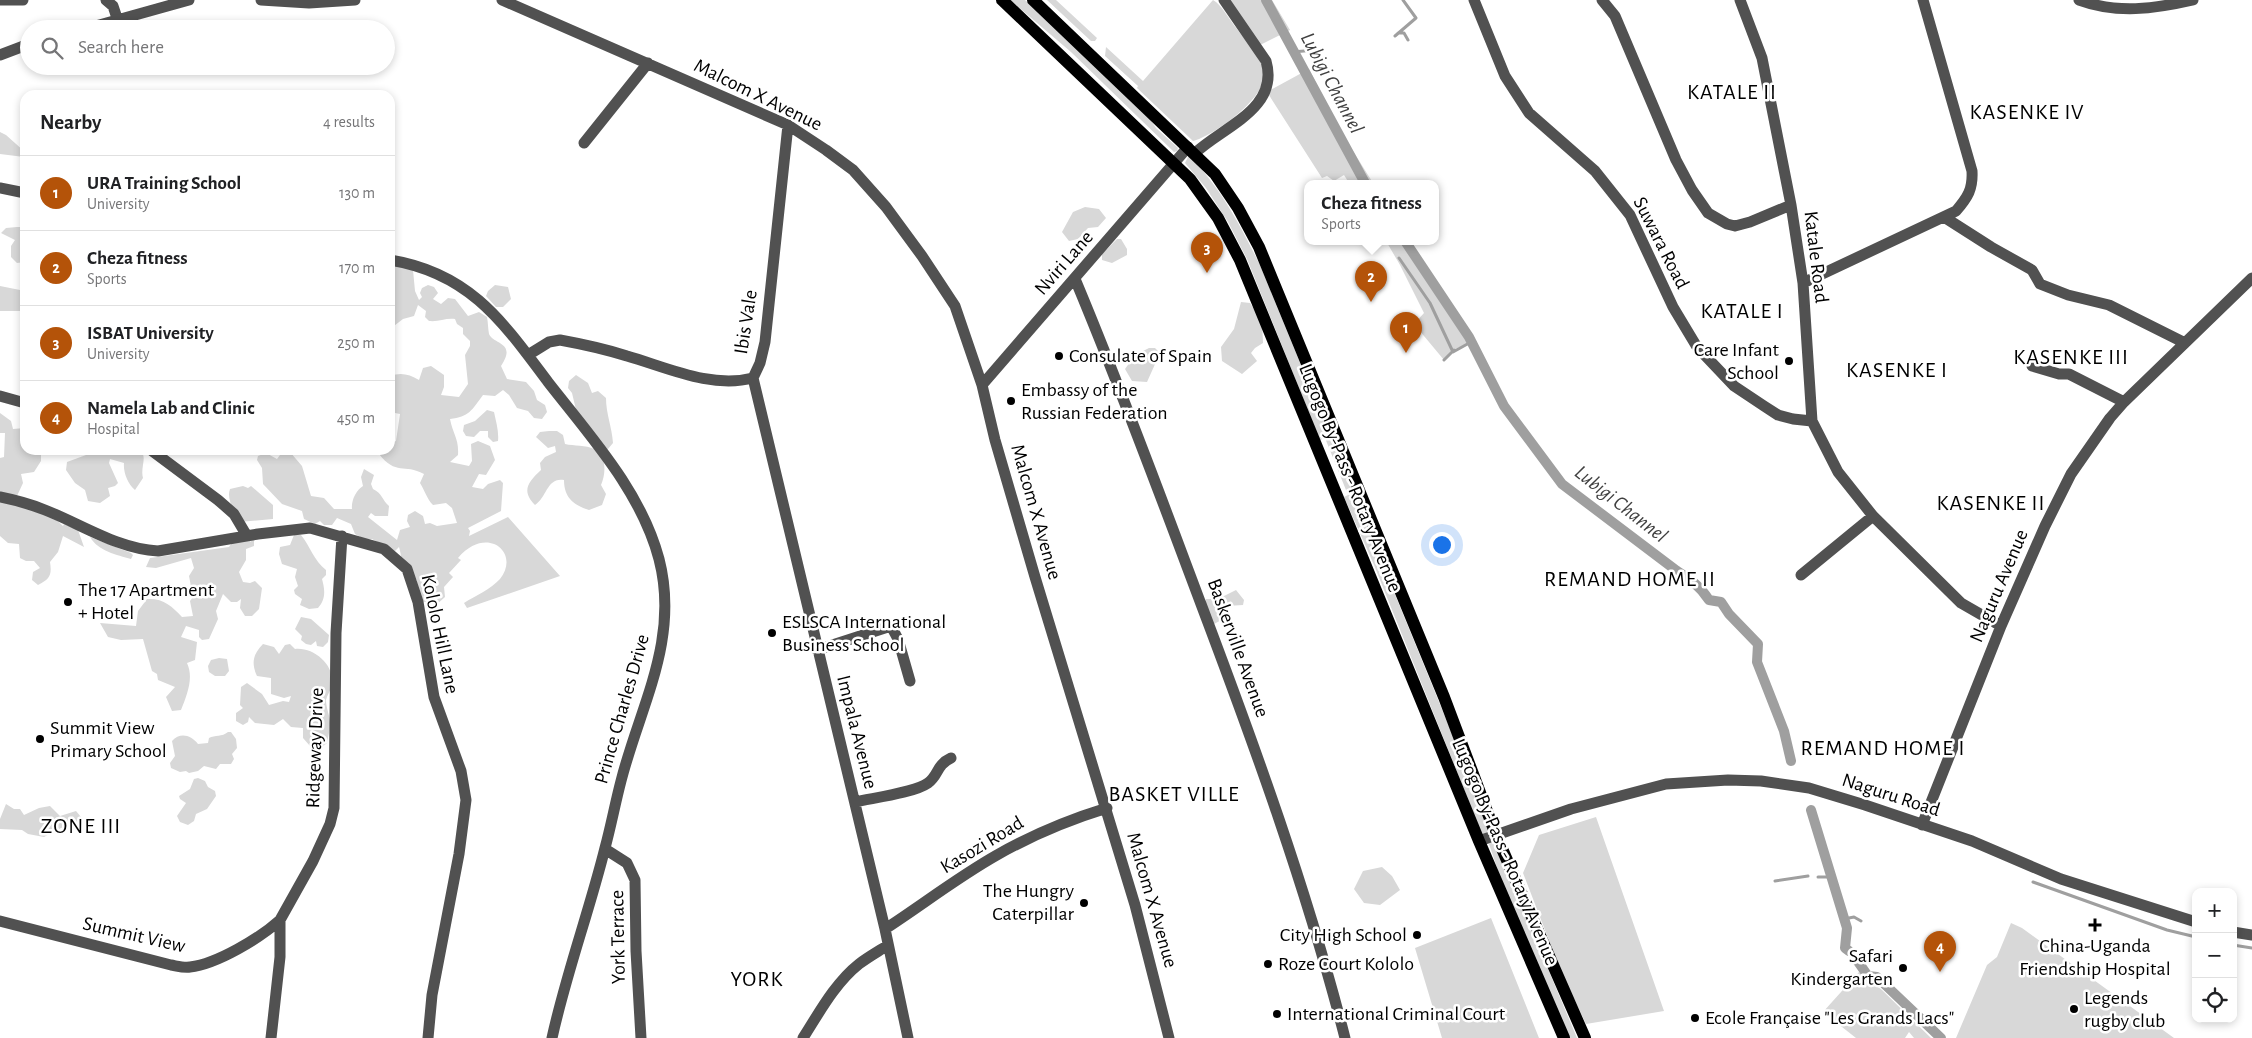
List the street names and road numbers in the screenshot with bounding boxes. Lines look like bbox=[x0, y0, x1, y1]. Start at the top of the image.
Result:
street label: Malcom X Avenue bbox=[691, 55, 825, 135]
street label: Suwara Road bbox=[1629, 194, 1693, 292]
street label: Katale Road bbox=[1800, 210, 1832, 304]
street label: Nviri Lane bbox=[1031, 227, 1097, 299]
street label: Ibis Vale bbox=[731, 288, 761, 356]
street label: Lugogo By-Pass - Rotary Avenue bbox=[1295, 361, 1405, 595]
street label: Malcom X Avenue bbox=[1007, 442, 1065, 582]
street label: Naguru Avenue bbox=[1966, 527, 2032, 645]
street label: Kololo Hill Lane bbox=[418, 572, 462, 696]
street label: Baskerville Avenue bbox=[1204, 576, 1272, 720]
street label: Prince Charles Drive bbox=[591, 632, 653, 786]
street label: Impala Avenue bbox=[833, 673, 881, 791]
street label: Ridgeway Drive bbox=[303, 687, 327, 809]
street label: Lugogo By-Pass - Rotary Avenue bbox=[1448, 736, 1562, 968]
street label: Naguru Road bbox=[1839, 770, 1943, 820]
street label: Kasozi Road bbox=[937, 812, 1027, 878]
street label: Malcom X Avenue bbox=[1123, 830, 1181, 970]
street label: York Terrace bbox=[607, 890, 629, 984]
street label: Summit View bbox=[81, 913, 188, 957]

